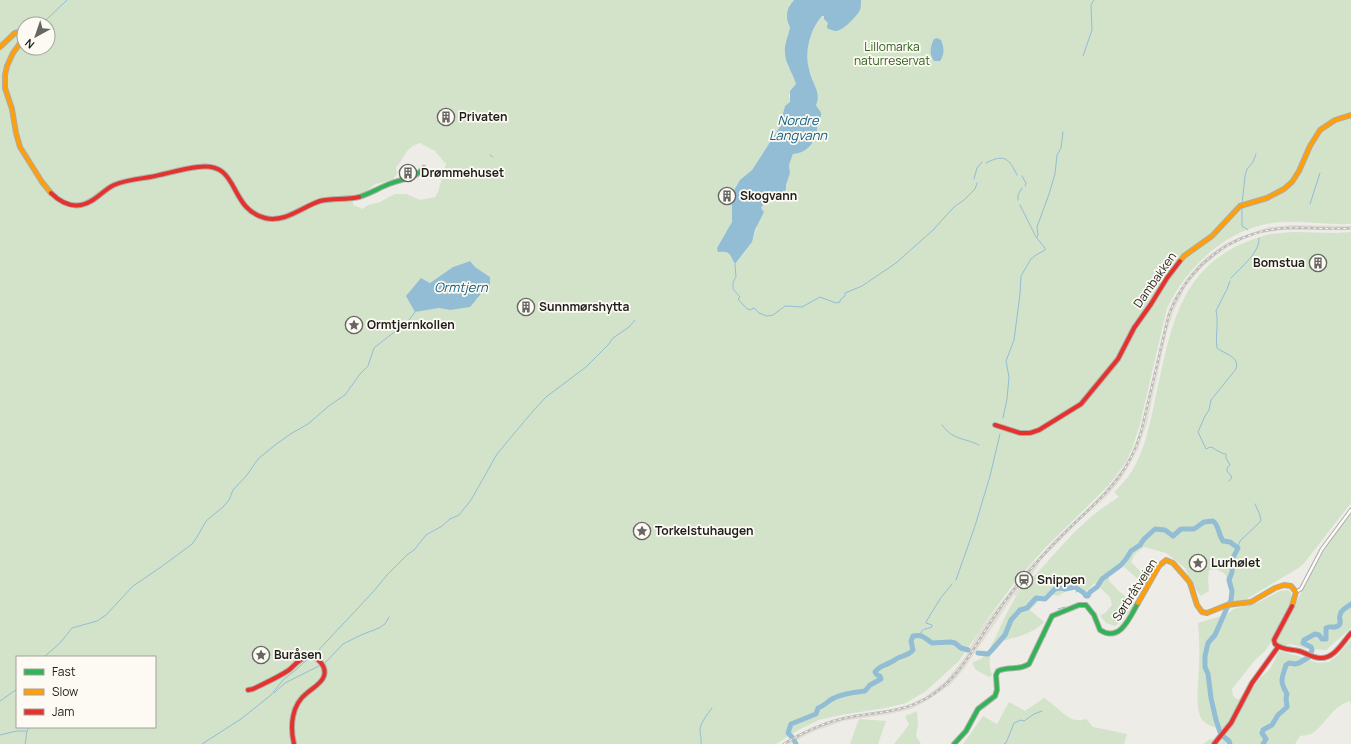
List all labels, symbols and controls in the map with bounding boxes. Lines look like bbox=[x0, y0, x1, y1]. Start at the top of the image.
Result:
north arrow bbox=[16, 16, 56, 56]
text: N bbox=[21, 36, 37, 52]
park label: Lillomarka naturreservat bbox=[854, 38, 930, 69]
building icon: Privaten bbox=[436, 107, 456, 127]
place label: Privaten bbox=[459, 108, 507, 125]
water label: Nordre Langvann bbox=[769, 111, 828, 144]
building icon: Drømmehuset bbox=[398, 163, 418, 183]
place label: Drømmehuset bbox=[421, 164, 504, 181]
building icon: Skogvann bbox=[717, 186, 737, 206]
place label: Skogvann bbox=[740, 187, 797, 204]
street label: Dambakken bbox=[1129, 248, 1180, 311]
building icon: Bomstua bbox=[1308, 253, 1328, 273]
place label: Bomstua bbox=[1253, 254, 1305, 271]
water label: Ormtjern bbox=[434, 278, 489, 296]
building icon: Sunnmørshytta bbox=[516, 297, 536, 317]
place label: Sunnmørshytta bbox=[539, 298, 629, 315]
place icon: Ormtjernkollen bbox=[344, 315, 364, 335]
place label: Ormtjernkollen bbox=[367, 316, 455, 333]
place icon: Torkelstuhaugen bbox=[632, 521, 652, 541]
place label: Torkelstuhaugen bbox=[655, 522, 754, 539]
place icon: Lurhølet bbox=[1188, 553, 1208, 573]
place label: Lurhølet bbox=[1211, 554, 1260, 571]
street label: Sørbråtveien bbox=[1108, 555, 1161, 624]
station icon: Snippen bbox=[1014, 570, 1034, 590]
place label: Snippen bbox=[1037, 571, 1085, 588]
place icon: Buråsen bbox=[251, 645, 271, 665]
place label: Buråsen bbox=[274, 646, 322, 663]
legend bbox=[16, 656, 156, 728]
text: Fast bbox=[52, 663, 76, 680]
text: Slow bbox=[52, 683, 78, 700]
text: Jam bbox=[52, 703, 74, 720]

